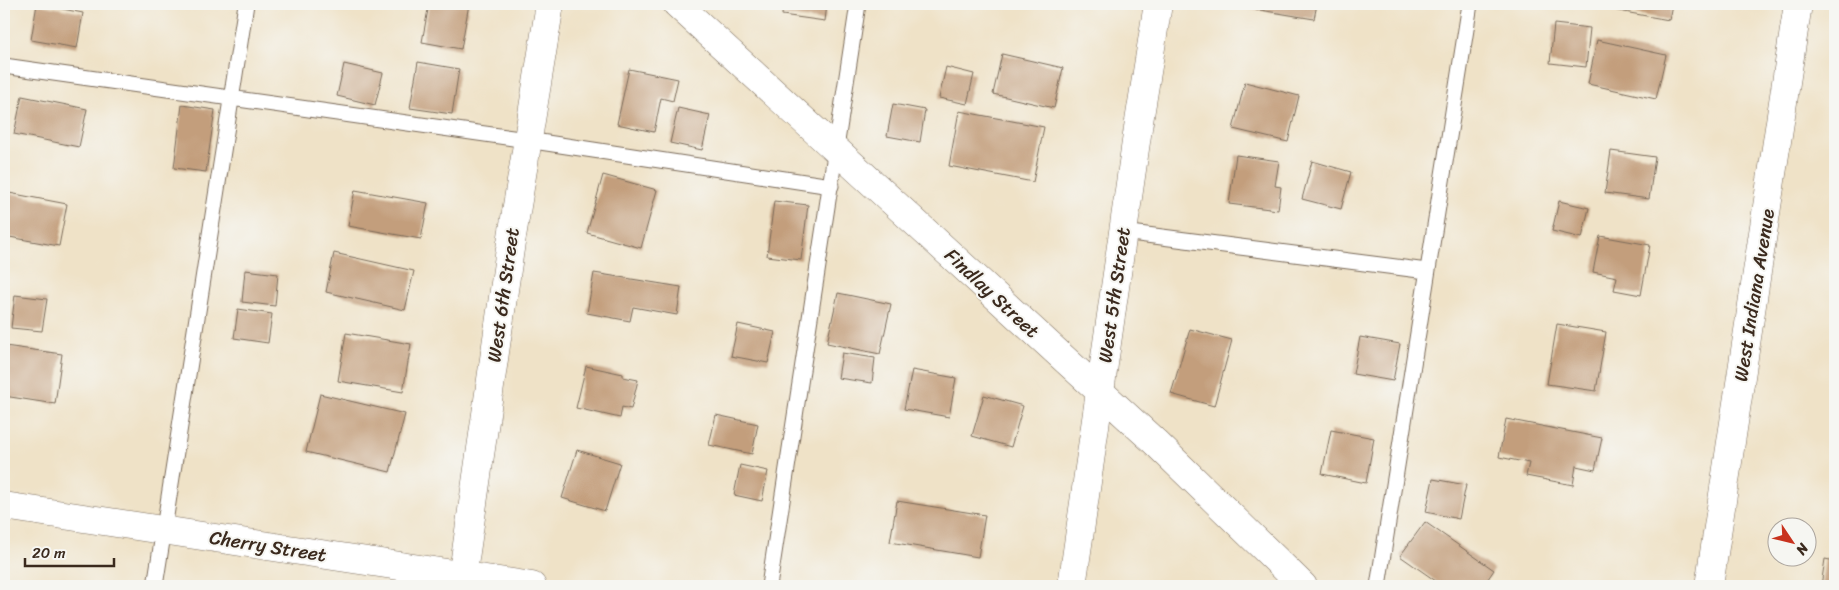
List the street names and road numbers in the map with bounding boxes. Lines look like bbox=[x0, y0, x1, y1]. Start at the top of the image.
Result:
street label: West Indiana Avenue bbox=[1724, 206, 1784, 384]
street label: West 5th Street bbox=[1088, 225, 1140, 365]
street label: West 6th Street bbox=[477, 226, 529, 364]
street label: Findlay Street bbox=[937, 240, 1047, 346]
street label: Cherry Street bbox=[207, 520, 329, 572]

